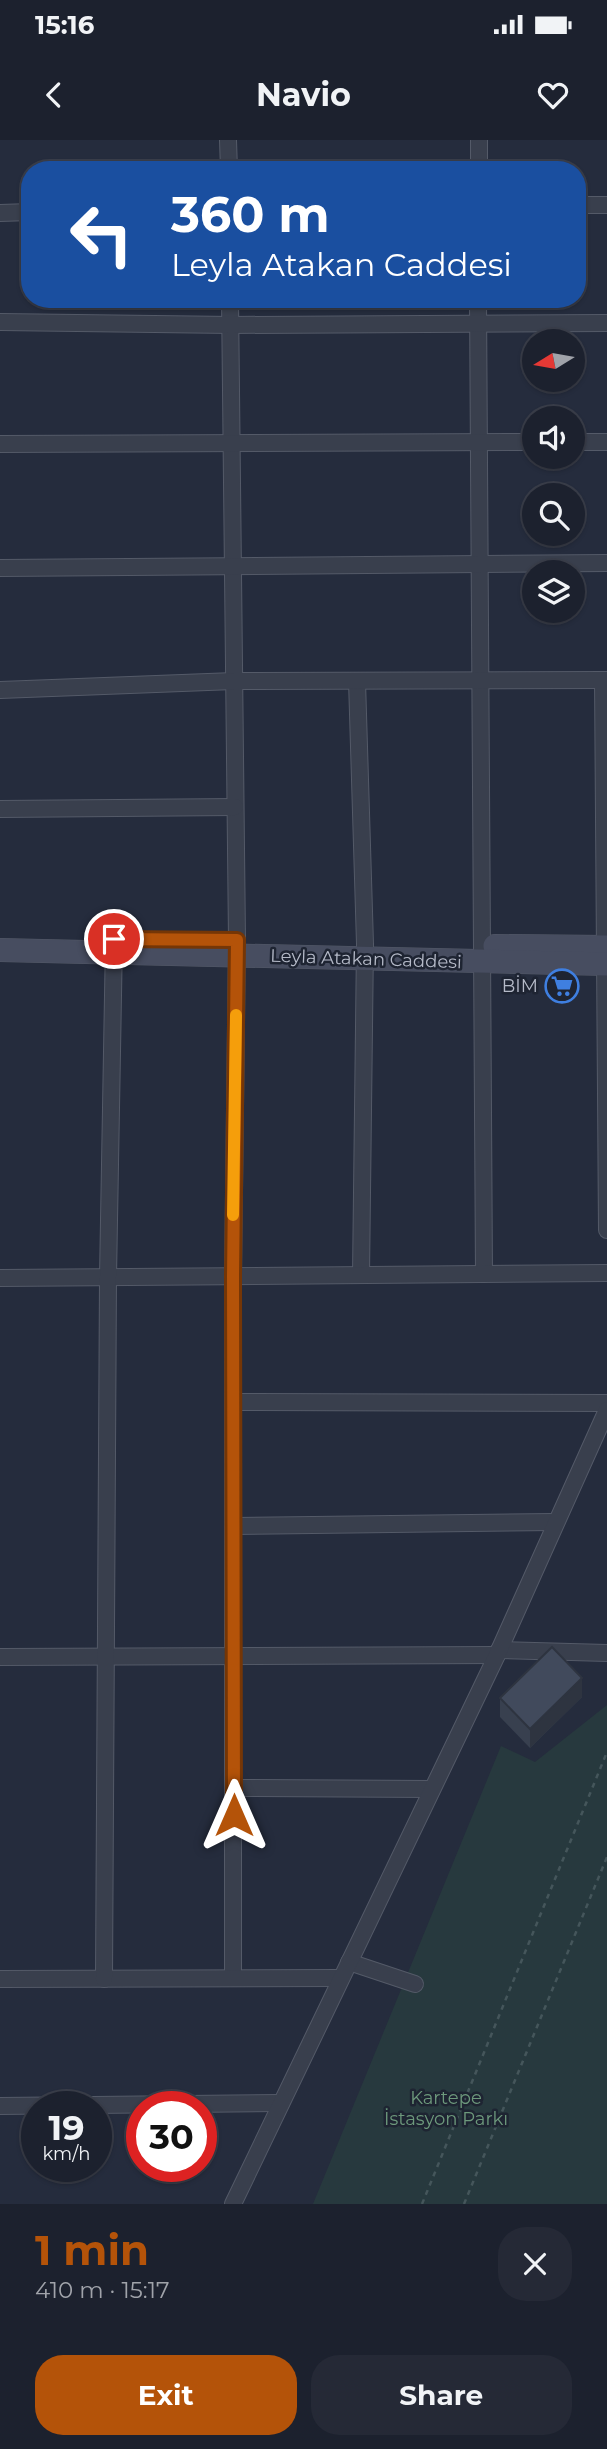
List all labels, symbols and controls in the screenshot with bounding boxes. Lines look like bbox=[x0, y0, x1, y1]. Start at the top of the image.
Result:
text: 15:16 bbox=[35, 9, 94, 41]
text: Navio bbox=[256, 75, 351, 114]
icon: back bbox=[35, 76, 73, 114]
icon: heart bbox=[534, 76, 572, 114]
text: 360 m bbox=[171, 185, 330, 244]
icon: left bbox=[56, 189, 147, 280]
text: Leyla Atakan Caddesi bbox=[171, 245, 512, 284]
north arrow bbox=[522, 329, 584, 392]
map controls bbox=[522, 329, 585, 623]
button: sound bbox=[522, 406, 585, 469]
button: search bbox=[522, 483, 585, 546]
button: layers bbox=[522, 560, 585, 623]
pin bbox=[84, 909, 144, 969]
icon: arrive bbox=[95, 920, 133, 958]
street label: Leyla Atakan Caddesi bbox=[270, 945, 462, 973]
supermarket icon: BİM bbox=[543, 967, 581, 1005]
place label: BİM bbox=[502, 975, 538, 997]
position arrow bbox=[197, 1778, 271, 1852]
park label: Kartepe İstasyon Parkı bbox=[384, 2087, 508, 2130]
speed limit sign: 30 bbox=[126, 2091, 217, 2182]
text: 19 bbox=[48, 2106, 85, 2149]
text: km/h bbox=[42, 2143, 91, 2165]
text: 1 min bbox=[35, 2224, 149, 2276]
button: close bbox=[498, 2227, 572, 2301]
text: 410 m · 15:17 bbox=[35, 2276, 169, 2304]
button: Exit bbox=[35, 2355, 297, 2435]
button: Share bbox=[311, 2355, 572, 2435]

